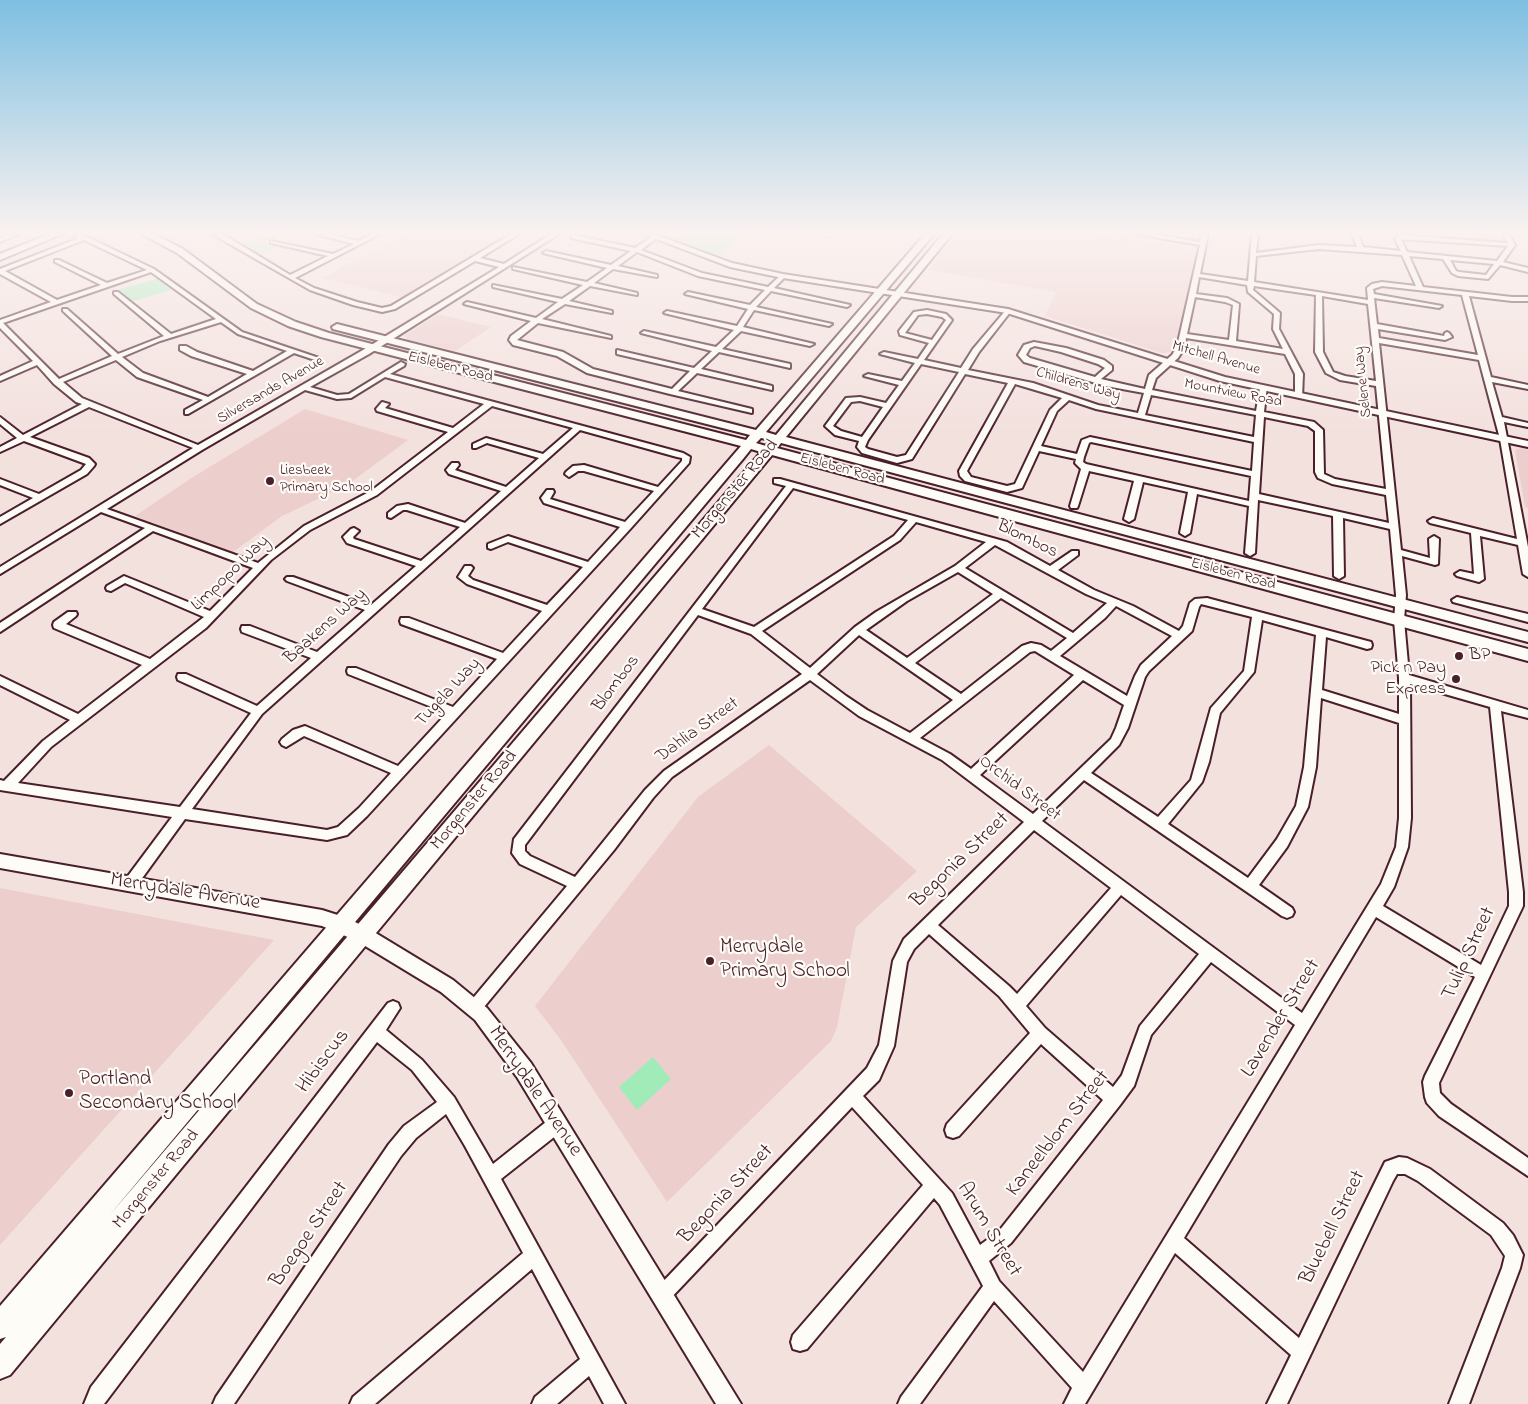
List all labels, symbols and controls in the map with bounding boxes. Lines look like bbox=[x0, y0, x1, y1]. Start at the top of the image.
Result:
street label: Mitchell Avenue bbox=[1170, 338, 1262, 380]
street label: Selene Way bbox=[1351, 345, 1377, 419]
street label: Eisleben Road bbox=[406, 349, 494, 387]
street label: Silversands Avenue bbox=[214, 353, 328, 429]
street label: Childrens Way bbox=[1034, 364, 1122, 406]
street label: Mountview Road bbox=[1183, 376, 1283, 412]
street label: Morgenster Road bbox=[688, 436, 784, 544]
street label: Eisleben Road bbox=[798, 450, 886, 490]
place label: Liesbeek Primary School bbox=[280, 463, 373, 498]
marker: Liesbeek Primary School bbox=[264, 475, 276, 487]
street label: Blombos bbox=[993, 516, 1061, 564]
street label: Limpopo Way bbox=[187, 531, 275, 617]
street label: Eisleben Road bbox=[1189, 555, 1277, 595]
street label: Baakens Way bbox=[280, 584, 372, 670]
place label: BP bbox=[1469, 645, 1490, 667]
marker: BP bbox=[1453, 650, 1465, 662]
street label: Blombos bbox=[589, 651, 645, 717]
street label: Tugela Way bbox=[412, 654, 486, 732]
place label: Pick n Pay Express bbox=[1371, 658, 1446, 701]
marker: Pick n Pay Express bbox=[1450, 673, 1462, 685]
street label: Dahlia Street bbox=[652, 694, 744, 768]
street label: Morgenster Road bbox=[427, 747, 523, 855]
street label: Orchid Street bbox=[974, 751, 1064, 827]
street label: Begonia Street bbox=[906, 808, 1016, 914]
street label: Merrydale Avenue bbox=[108, 869, 262, 917]
street label: Tulip Street bbox=[1438, 904, 1502, 1004]
place label: Merrydale Primary School bbox=[720, 936, 850, 986]
marker: Merrydale Primary School bbox=[704, 955, 716, 967]
street label: Lavender Street bbox=[1237, 955, 1327, 1083]
street label: Merrydale Avenue bbox=[481, 1022, 587, 1162]
street label: Hibiscus bbox=[292, 1025, 356, 1099]
street label: Kaneelblom Street bbox=[1002, 1066, 1116, 1202]
place label: Portland Secondary School bbox=[79, 1068, 237, 1118]
marker: Portland Secondary School bbox=[63, 1087, 75, 1099]
street label: Morgenster Road bbox=[109, 1126, 205, 1234]
street label: Begonia Street bbox=[674, 1140, 780, 1250]
street label: Bluebell Street bbox=[1296, 1167, 1372, 1289]
street label: Boegoe Street bbox=[265, 1177, 355, 1293]
street label: Arum Street bbox=[950, 1178, 1026, 1282]

